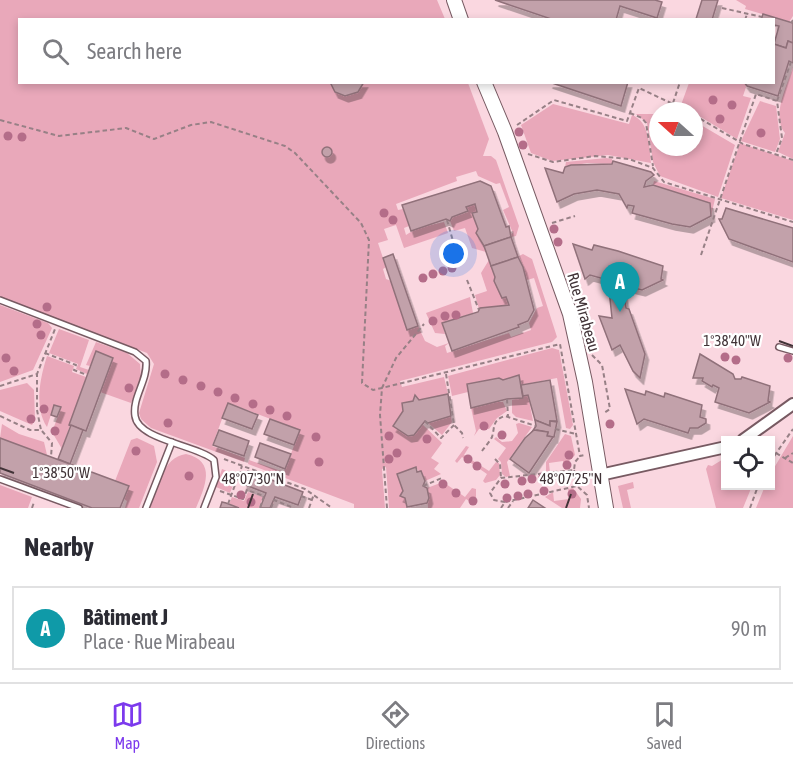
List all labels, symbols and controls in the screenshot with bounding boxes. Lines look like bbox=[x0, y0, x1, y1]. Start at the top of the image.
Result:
search box bbox=[18, 18, 775, 84]
icon: search bbox=[39, 35, 72, 68]
text: Search here bbox=[87, 38, 182, 64]
north arrow bbox=[649, 102, 703, 156]
your location bbox=[439, 239, 468, 268]
pin: A bbox=[600, 262, 640, 312]
street label: Rue Mirabeau bbox=[564, 270, 604, 354]
text: 1°38'40"W bbox=[703, 332, 761, 349]
map controls bbox=[721, 436, 775, 490]
button: locate bbox=[721, 436, 775, 490]
text: 1°38'50"W bbox=[32, 464, 90, 481]
text: 48°07'30"N bbox=[222, 470, 284, 487]
text: 48°07'25"N bbox=[540, 470, 602, 487]
text: Nearby bbox=[24, 532, 94, 562]
text: Bâtiment J bbox=[83, 604, 168, 630]
text: A bbox=[41, 617, 50, 640]
text: 90 m bbox=[731, 617, 767, 640]
text: Place · Rue Mirabeau bbox=[83, 630, 235, 653]
tab: Map bbox=[111, 698, 144, 752]
tab: Directions bbox=[365, 698, 425, 752]
tab: Saved bbox=[647, 698, 682, 752]

